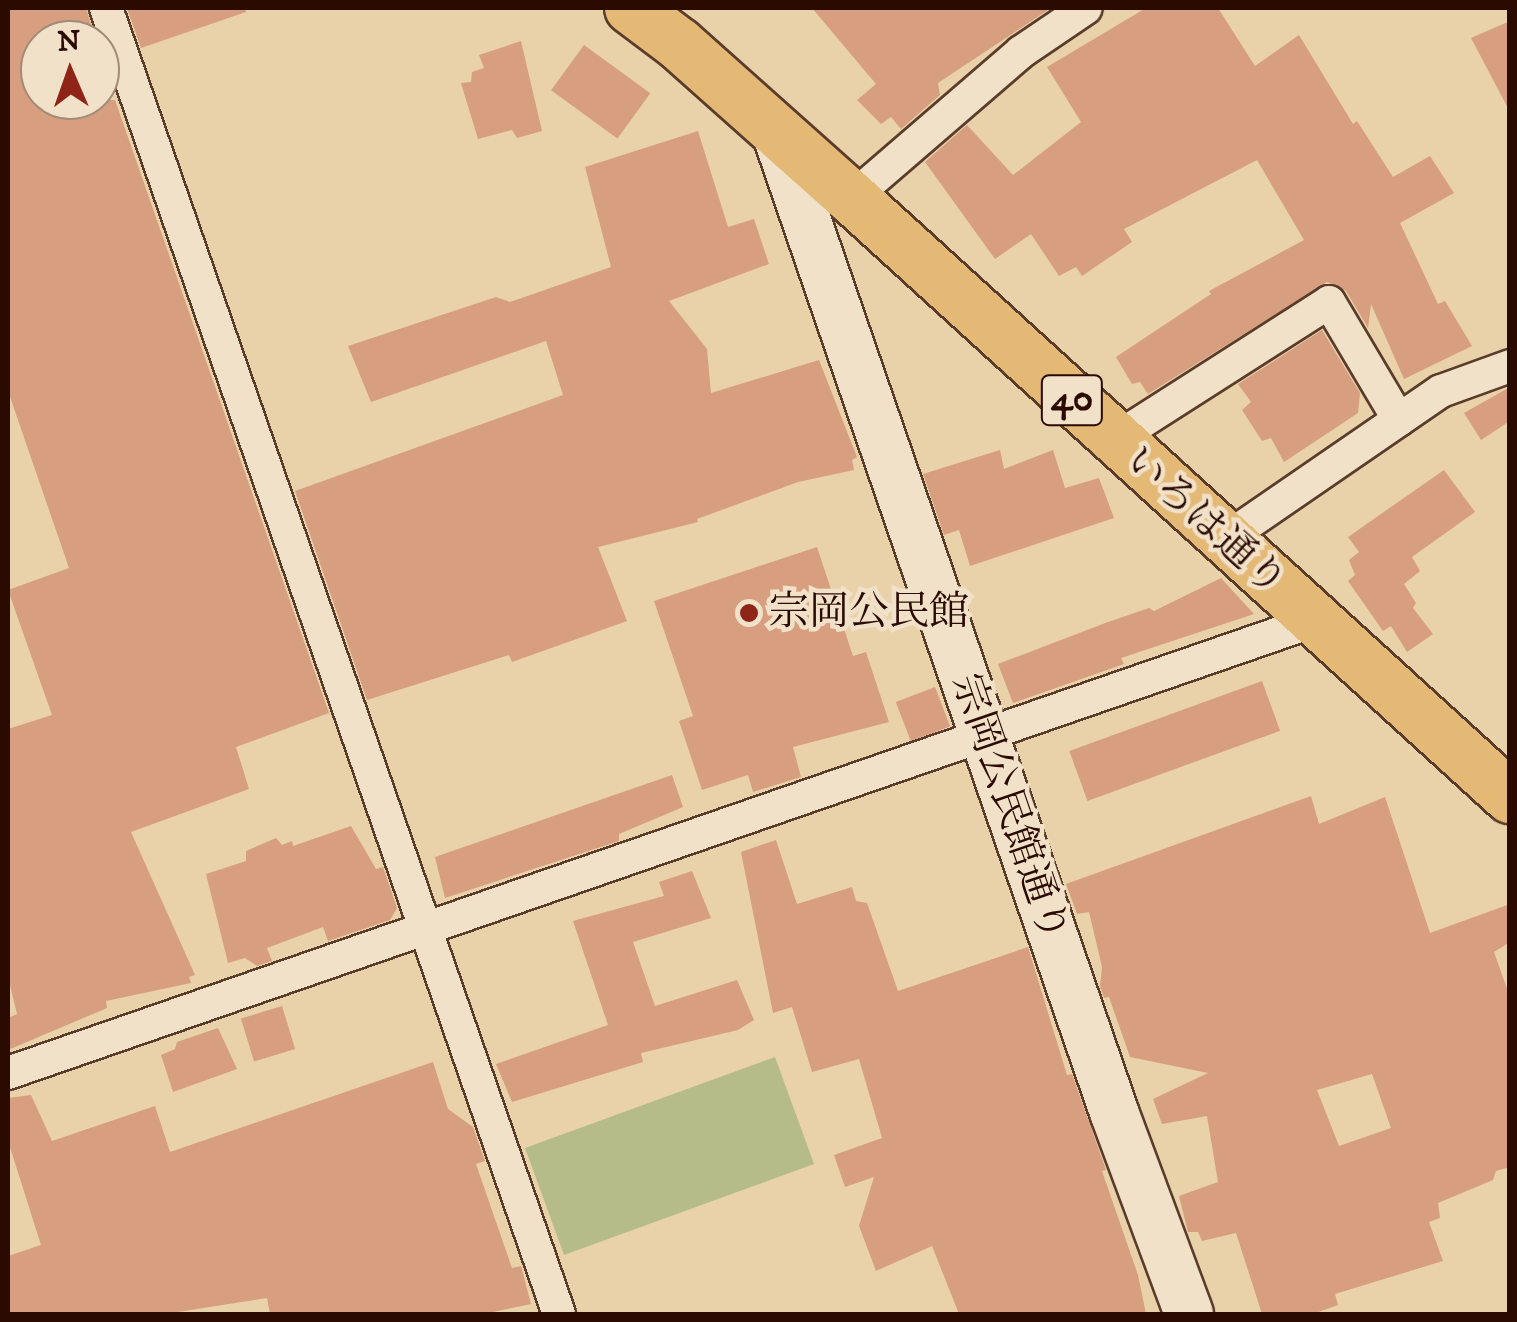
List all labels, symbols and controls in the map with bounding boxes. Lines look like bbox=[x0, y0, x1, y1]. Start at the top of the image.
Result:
north arrow bbox=[20, 20, 120, 120]
text: N bbox=[57, 24, 81, 59]
road number: 40 bbox=[1040, 367, 1104, 433]
street label: いろは通り bbox=[1115, 437, 1295, 607]
place label: 宗岡公民館 bbox=[769, 589, 969, 637]
marker: 宗岡公民館 bbox=[738, 602, 760, 624]
street label: 宗岡公民館通り bbox=[941, 668, 1077, 948]

